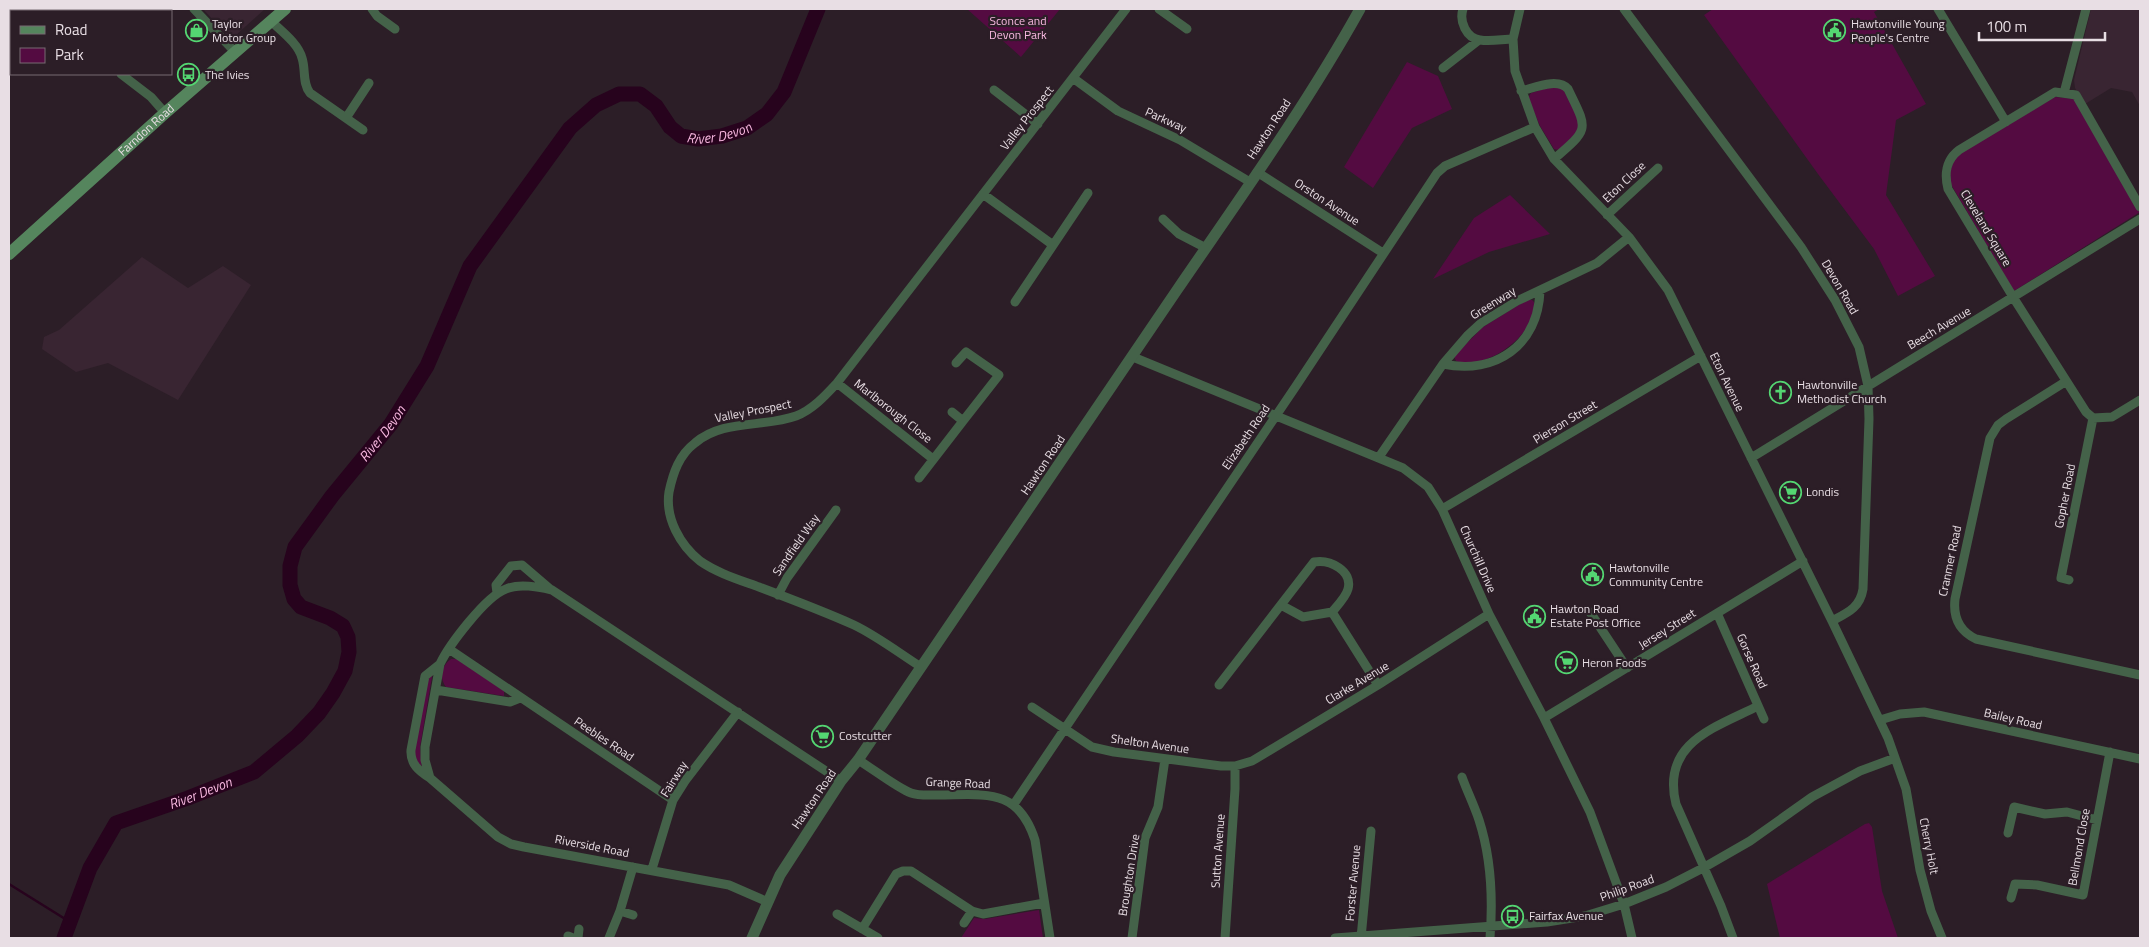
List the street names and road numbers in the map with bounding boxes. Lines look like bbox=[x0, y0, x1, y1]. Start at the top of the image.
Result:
street label: Valley Prospect bbox=[995, 81, 1058, 154]
street label: Hawton Road bbox=[1242, 95, 1295, 163]
street label: Farndon Road bbox=[113, 99, 178, 160]
street label: Parkway bbox=[1142, 102, 1190, 137]
street label: Eton Close bbox=[1598, 156, 1650, 207]
street label: Orston Avenue bbox=[1291, 173, 1364, 230]
street label: Cleveland Square bbox=[1956, 186, 2017, 270]
street label: Devon Road bbox=[1817, 256, 1864, 318]
street label: Greenway bbox=[1466, 281, 1519, 324]
street label: Beech Avenue bbox=[1903, 301, 1974, 354]
street label: Eton Avenue bbox=[1705, 349, 1750, 415]
street label: Marlborough Close bbox=[850, 374, 937, 447]
street label: Valley Prospect bbox=[713, 394, 794, 427]
street label: Pierson Street bbox=[1529, 395, 1601, 448]
street label: Elizabeth Road bbox=[1217, 400, 1274, 473]
street label: Hawton Road bbox=[1015, 431, 1070, 499]
street label: Gopher Road bbox=[2049, 462, 2080, 530]
street label: Sandfield Way bbox=[767, 510, 824, 580]
street label: Churchill Drive bbox=[1455, 522, 1502, 596]
street label: Cranmer Road bbox=[1933, 524, 1966, 598]
street label: Jersey Street bbox=[1634, 603, 1700, 654]
street label: Gorse Road bbox=[1732, 630, 1773, 691]
street label: Clarke Avenue bbox=[1321, 656, 1392, 709]
street label: Bailey Road bbox=[1982, 703, 2044, 734]
street label: Peebles Road bbox=[571, 712, 638, 766]
street label: Shelton Avenue bbox=[1110, 729, 1190, 758]
street label: Fairway bbox=[655, 757, 692, 801]
street label: Hawton Road bbox=[786, 765, 841, 833]
street label: Grange Road bbox=[925, 772, 991, 793]
street label: Bellmond Close bbox=[2062, 807, 2095, 887]
street label: Sutton Avenue bbox=[1205, 813, 1230, 889]
street label: Cherry Holt bbox=[1915, 816, 1944, 877]
street label: Riverside Road bbox=[553, 829, 631, 862]
street label: Broughton Drive bbox=[1113, 833, 1144, 917]
street label: Forster Avenue bbox=[1340, 844, 1365, 922]
street label: Philip Road bbox=[1597, 869, 1657, 906]

